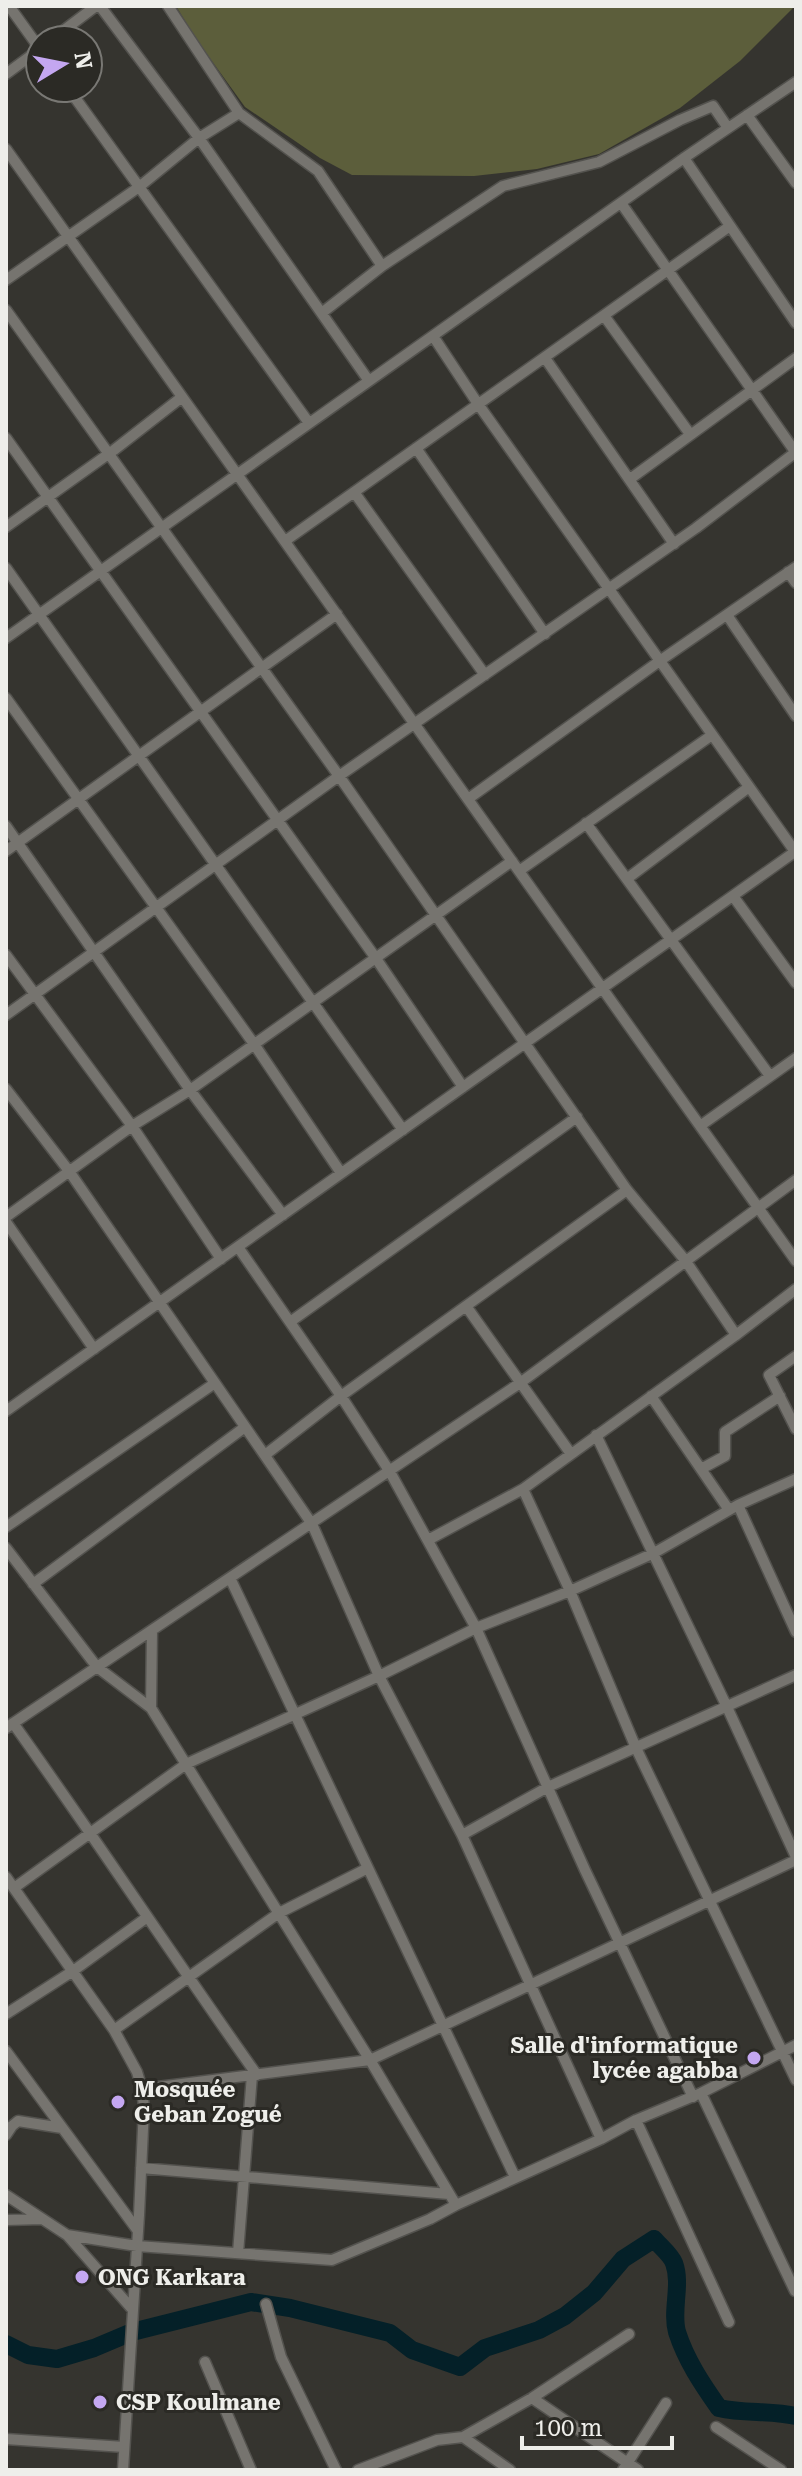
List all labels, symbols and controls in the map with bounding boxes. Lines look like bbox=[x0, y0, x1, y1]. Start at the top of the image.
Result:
north arrow bbox=[24, 24, 104, 104]
text: N bbox=[69, 50, 97, 71]
place label: Salle d'informatique lycée agabba bbox=[511, 2033, 738, 2083]
marker: Salle d'informatique lycée agabba bbox=[745, 2049, 763, 2067]
place label: Mosquée Geban Zogué bbox=[134, 2077, 282, 2127]
marker: Mosquée Geban Zogué bbox=[109, 2093, 127, 2111]
place label: ONG Karkara bbox=[98, 2265, 246, 2290]
marker: ONG Karkara bbox=[73, 2268, 91, 2286]
place label: CSP Koulmane bbox=[116, 2390, 281, 2415]
marker: CSP Koulmane bbox=[91, 2393, 109, 2411]
scale bar bbox=[522, 2400, 672, 2450]
text: 100 m bbox=[534, 2414, 602, 2442]

